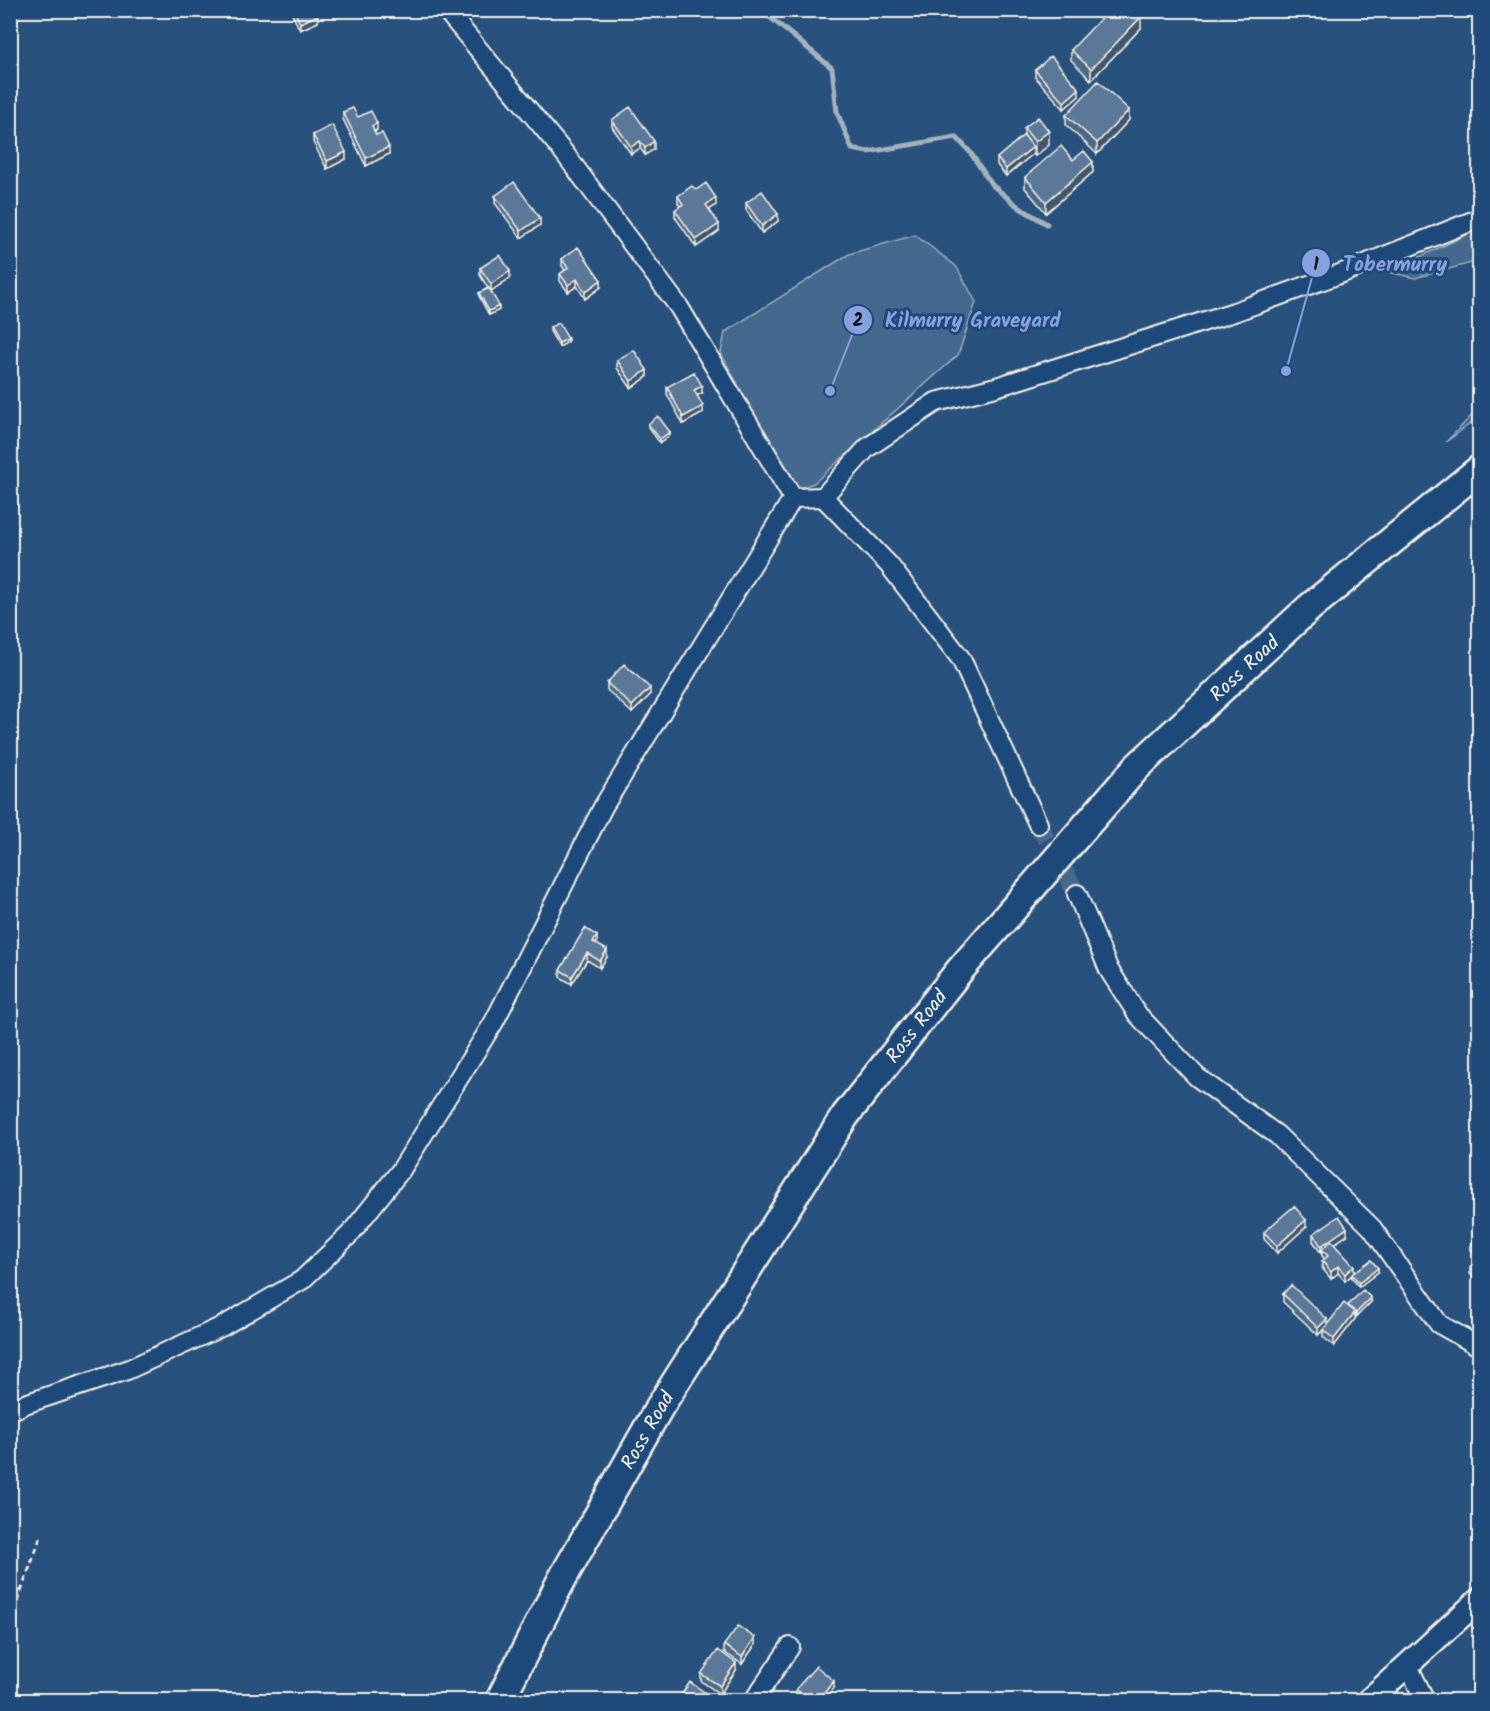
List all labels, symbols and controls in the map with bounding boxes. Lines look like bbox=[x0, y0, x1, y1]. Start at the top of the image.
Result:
callout: Tobermurry bbox=[1301, 244, 1460, 283]
text: Tobermurry bbox=[1343, 249, 1447, 282]
text: 1 bbox=[1313, 251, 1319, 280]
callout: Kilmurry Graveyard bbox=[843, 300, 1073, 339]
text: Kilmurry Graveyard bbox=[885, 305, 1062, 338]
text: 2 bbox=[853, 307, 863, 336]
street label: Ross Road bbox=[1203, 628, 1288, 710]
street label: Ross Road bbox=[879, 983, 957, 1071]
street label: Ross Road bbox=[613, 1385, 685, 1476]

